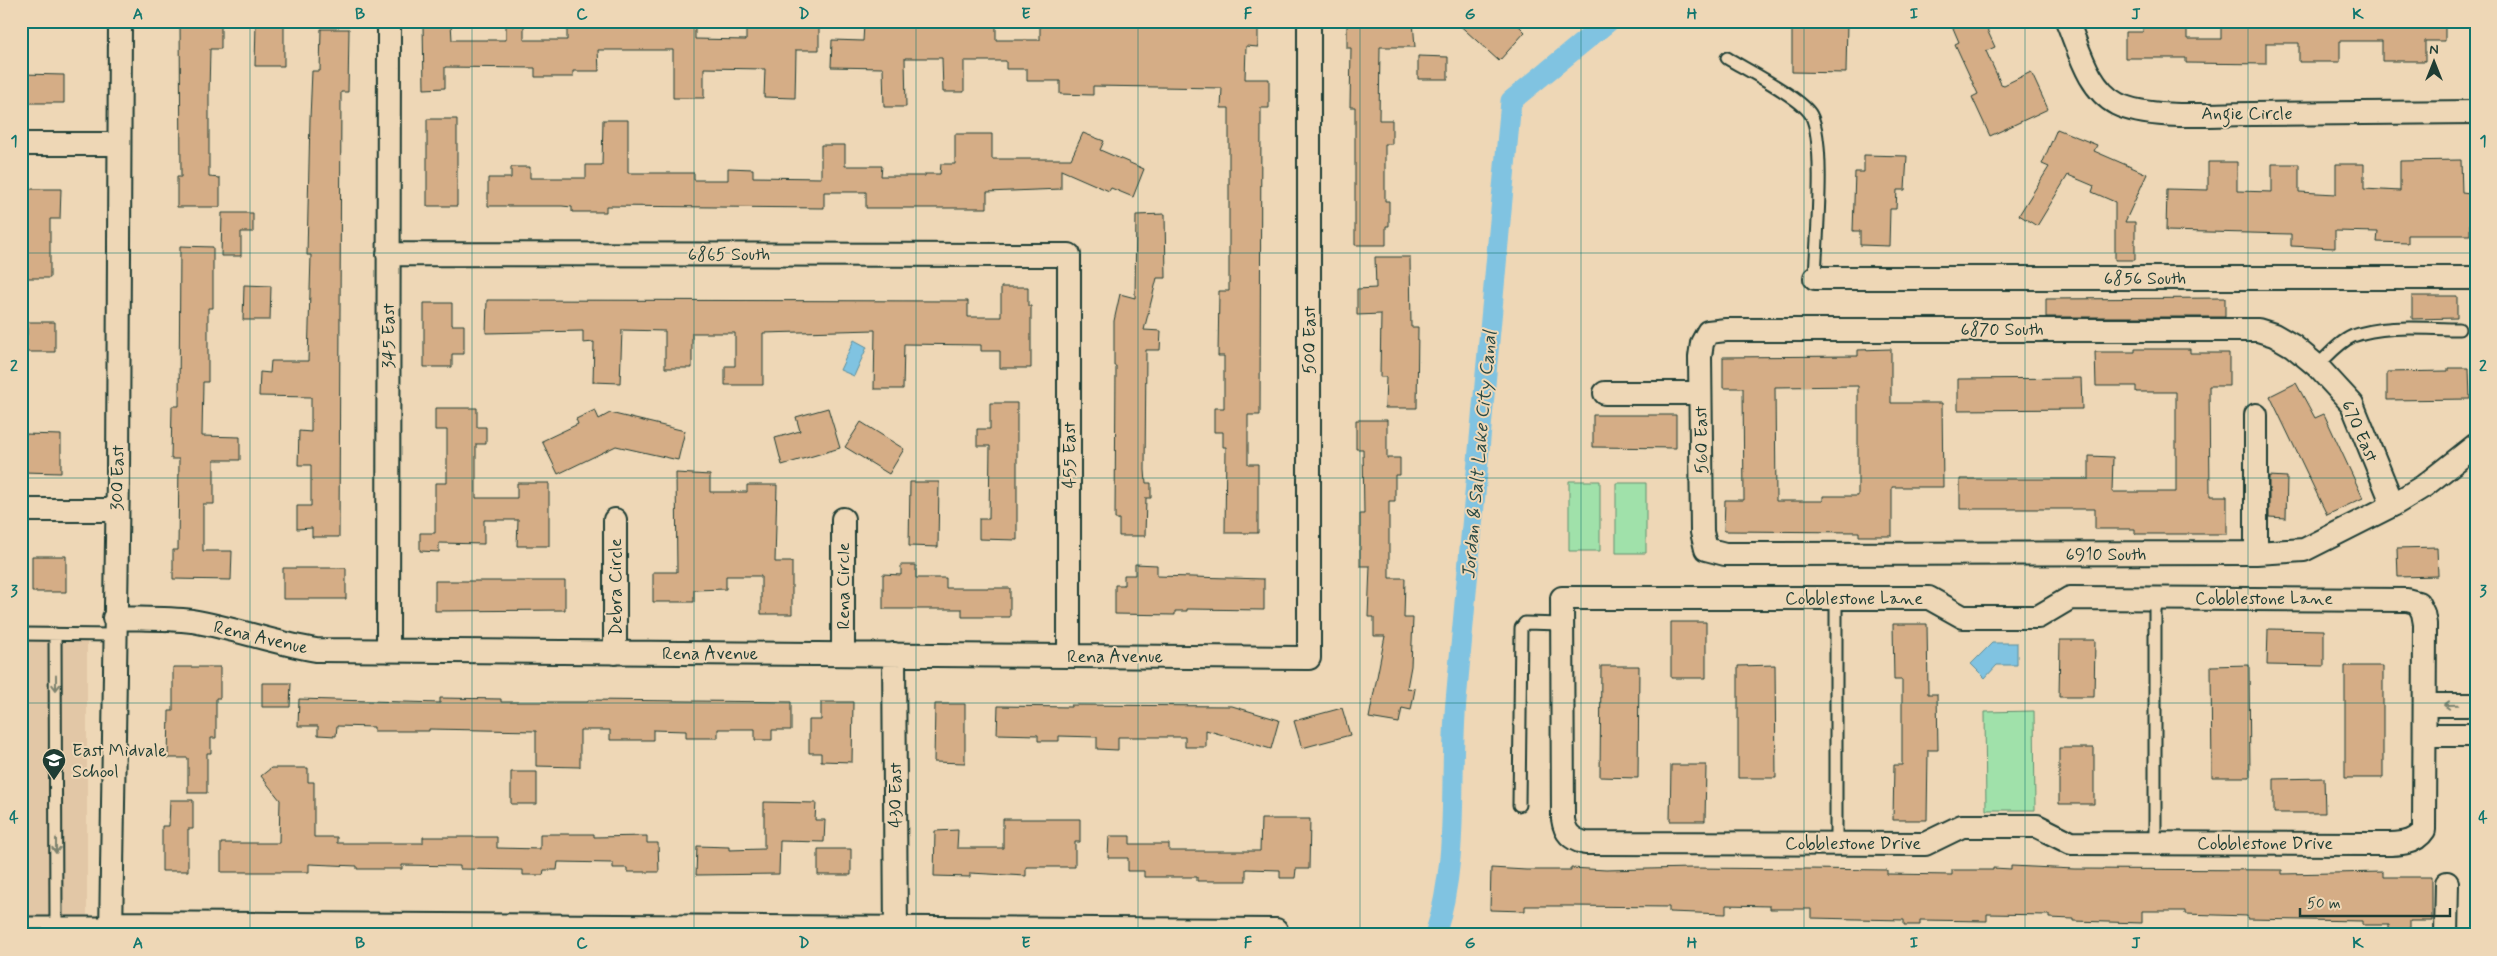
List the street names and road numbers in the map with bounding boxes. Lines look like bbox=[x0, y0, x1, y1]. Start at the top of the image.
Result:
street label: Angie Circle bbox=[2201, 102, 2293, 128]
street label: 6865 South bbox=[688, 243, 770, 267]
street label: 6856 South bbox=[2104, 267, 2186, 291]
street label: 345 East bbox=[377, 303, 401, 369]
street label: 500 East bbox=[1298, 305, 1322, 374]
street label: 6870 South bbox=[1960, 318, 2044, 342]
street label: 670 East bbox=[2335, 397, 2384, 467]
street label: 560 East bbox=[1689, 405, 1715, 474]
street label: 455 East bbox=[1058, 421, 1082, 488]
street label: 300 East bbox=[105, 444, 131, 511]
street label: Debra Circle bbox=[604, 538, 628, 636]
street label: Rena Circle bbox=[832, 542, 856, 630]
street label: 6910 South bbox=[2066, 543, 2146, 567]
street label: Cobblestone Lane bbox=[1785, 587, 1923, 611]
street label: Cobblestone Lane bbox=[2195, 587, 2333, 611]
street label: Rena Avenue bbox=[211, 615, 310, 660]
street label: Rena Avenue bbox=[662, 642, 758, 666]
street label: Rena Avenue bbox=[1067, 645, 1163, 669]
street label: 430 East bbox=[884, 762, 908, 828]
street label: Cobblestone Drive bbox=[1785, 832, 1921, 856]
street label: Cobblestone Drive bbox=[2197, 832, 2333, 856]

